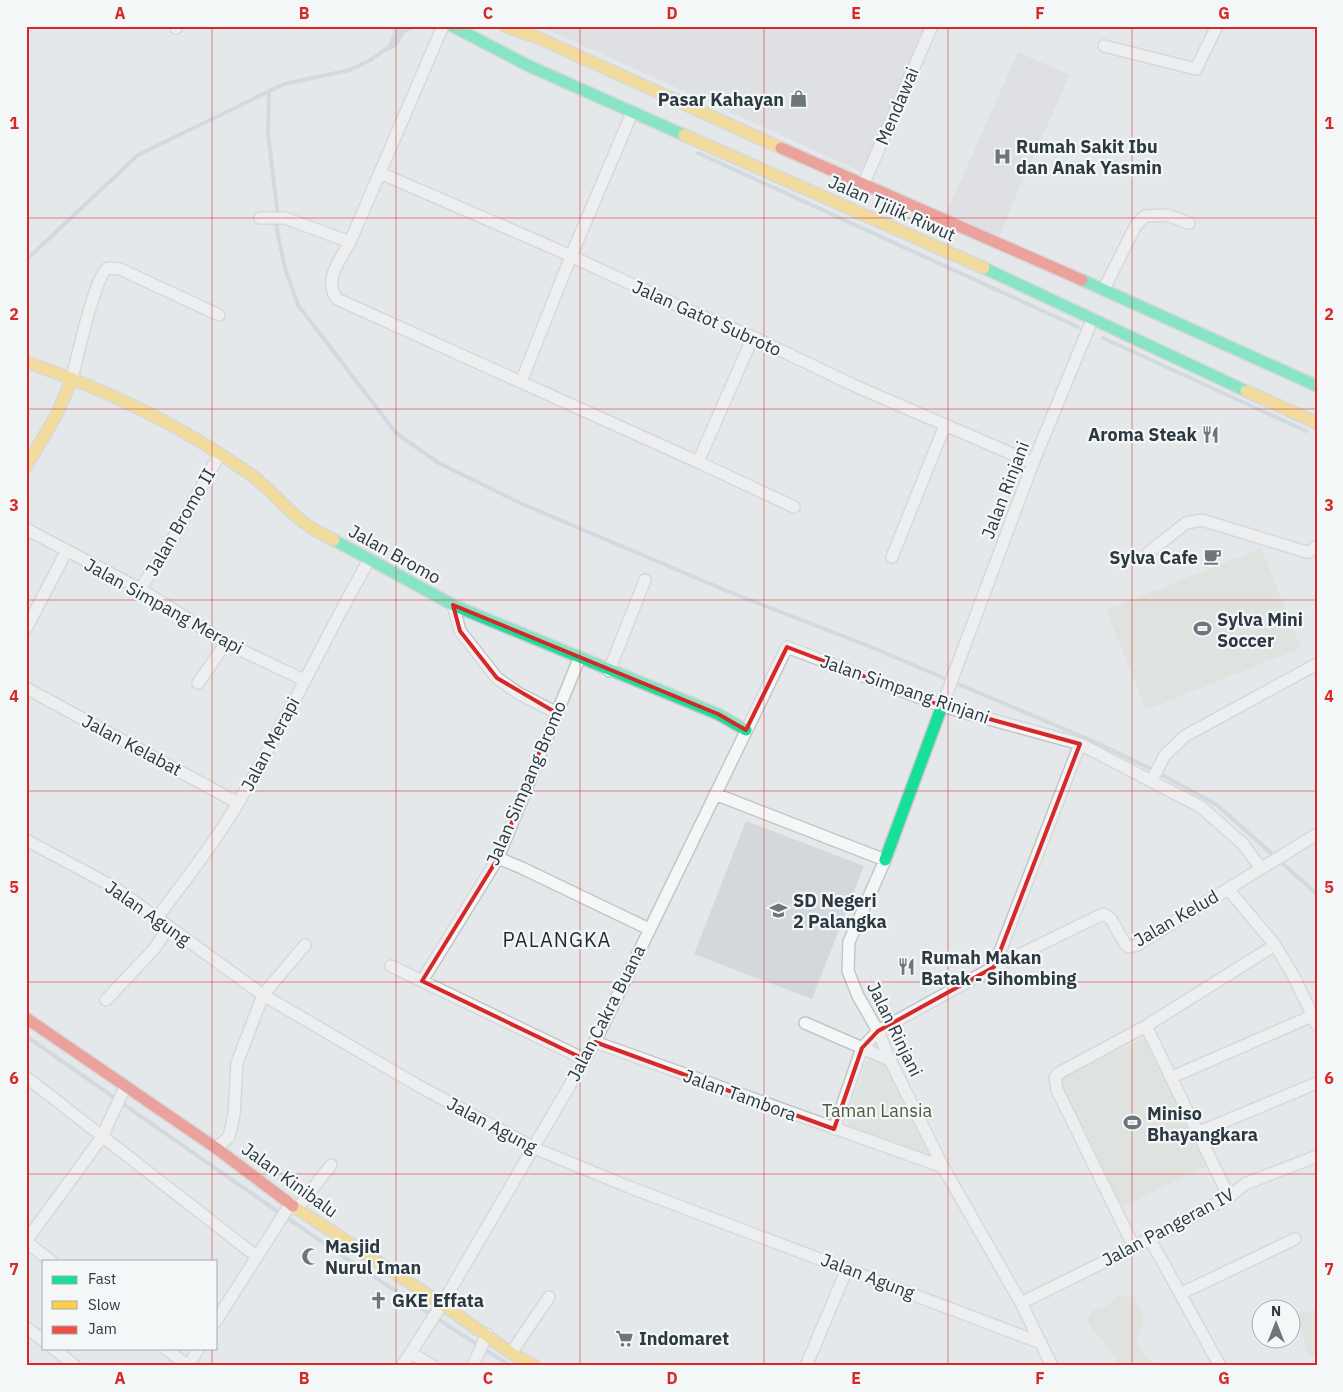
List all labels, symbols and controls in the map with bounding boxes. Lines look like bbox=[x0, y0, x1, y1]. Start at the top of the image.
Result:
text: A bbox=[115, 3, 126, 23]
text: B bbox=[299, 3, 310, 23]
text: C bbox=[483, 3, 493, 23]
text: D bbox=[666, 3, 678, 23]
text: E bbox=[851, 3, 861, 23]
text: F bbox=[1035, 3, 1045, 23]
text: G bbox=[1218, 3, 1230, 23]
street label: Mendawai bbox=[870, 64, 924, 148]
place label: Pasar Kahayan bbox=[658, 88, 784, 111]
shop icon: Pasar Kahayan bbox=[788, 89, 808, 109]
text: 1 bbox=[9, 113, 19, 133]
text: 1 bbox=[1324, 113, 1334, 133]
place label: Rumah Sakit Ibu dan Anak Yasmin bbox=[1016, 135, 1162, 179]
hospital icon: Rumah Sakit Ibu dan Anak Yasmin bbox=[992, 146, 1012, 166]
street label: Jalan Tjilik Riwut bbox=[825, 170, 959, 246]
street label: Jalan Gatot Subroto bbox=[629, 275, 785, 361]
text: 2 bbox=[9, 304, 19, 324]
text: 2 bbox=[1324, 304, 1334, 324]
place label: Aroma Steak bbox=[1088, 423, 1198, 446]
restaurant icon: Aroma Steak bbox=[1201, 424, 1221, 444]
street label: Jalan Rinjani bbox=[976, 438, 1034, 542]
street label: Jalan Bromo II bbox=[140, 464, 220, 580]
text: 3 bbox=[9, 495, 19, 515]
text: 3 bbox=[1324, 495, 1334, 515]
street label: Jalan Bromo bbox=[345, 519, 445, 589]
place label: Sylva Cafe bbox=[1109, 546, 1198, 569]
cafe icon: Sylva Cafe bbox=[1202, 547, 1222, 567]
street label: Jalan Simpang Merapi bbox=[81, 553, 247, 659]
place label: Sylva Mini Soccer bbox=[1217, 608, 1303, 652]
sports icon: Sylva Mini Soccer bbox=[1193, 619, 1213, 639]
street label: Jalan Simpang Rinjani bbox=[817, 649, 993, 729]
text: 4 bbox=[9, 686, 19, 706]
text: 4 bbox=[1324, 686, 1334, 706]
street label: Jalan Merapi bbox=[236, 693, 304, 795]
street label: Jalan Simpang Bromo bbox=[481, 697, 571, 869]
street label: Jalan Kelabat bbox=[78, 709, 186, 781]
street label: Jalan Agung bbox=[101, 875, 195, 951]
text: 5 bbox=[9, 877, 19, 897]
text: 5 bbox=[1324, 877, 1334, 897]
street label: Jalan Kelud bbox=[1129, 884, 1223, 952]
place label: SD Negeri 2 Palangka bbox=[793, 889, 887, 933]
school or university icon: SD Negeri 2 Palangka bbox=[769, 900, 789, 920]
district label: PALANGKA bbox=[503, 926, 611, 953]
street label: Jalan Cakra Buana bbox=[562, 941, 650, 1085]
place label: Rumah Makan Batak - Sihombing bbox=[921, 946, 1077, 990]
restaurant icon: Rumah Makan Batak - Sihombing bbox=[897, 957, 917, 977]
street label: Jalan Rinjani bbox=[862, 978, 928, 1080]
street label: Jalan Tambora bbox=[680, 1064, 800, 1126]
text: 6 bbox=[9, 1068, 19, 1088]
text: 6 bbox=[1324, 1068, 1334, 1088]
street label: Jalan Agung bbox=[443, 1092, 541, 1159]
park label: Taman Lansia bbox=[822, 1099, 932, 1122]
place label: Miniso Bhayangkara bbox=[1147, 1102, 1258, 1146]
sports icon: Miniso Bhayangkara bbox=[1123, 1113, 1143, 1133]
street label: Jalan Kinibalu bbox=[237, 1137, 343, 1223]
street label: Jalan Pangeran IV bbox=[1098, 1182, 1238, 1272]
place label: Masjid Nurul Iman bbox=[325, 1235, 421, 1279]
mosque icon: Masjid Nurul Iman bbox=[301, 1246, 321, 1266]
street label: Jalan Agung bbox=[818, 1248, 919, 1305]
text: 7 bbox=[9, 1259, 19, 1279]
text: 7 bbox=[1324, 1259, 1334, 1279]
legend bbox=[42, 1260, 218, 1350]
text: Fast bbox=[88, 1269, 116, 1288]
place label: GKE Effata bbox=[392, 1289, 484, 1312]
church icon: GKE Effata bbox=[368, 1290, 388, 1310]
text: Slow bbox=[88, 1295, 121, 1314]
north arrow bbox=[1250, 1300, 1300, 1350]
text: N bbox=[1271, 1302, 1281, 1320]
text: Jam bbox=[88, 1319, 117, 1338]
place label: Indomaret bbox=[639, 1327, 729, 1350]
supermarket icon: Indomaret bbox=[615, 1328, 635, 1348]
text: A bbox=[115, 1368, 126, 1388]
text: B bbox=[299, 1368, 310, 1388]
text: C bbox=[483, 1368, 493, 1388]
text: D bbox=[666, 1368, 678, 1388]
text: E bbox=[851, 1368, 861, 1388]
text: F bbox=[1035, 1368, 1045, 1388]
text: G bbox=[1218, 1368, 1230, 1388]

